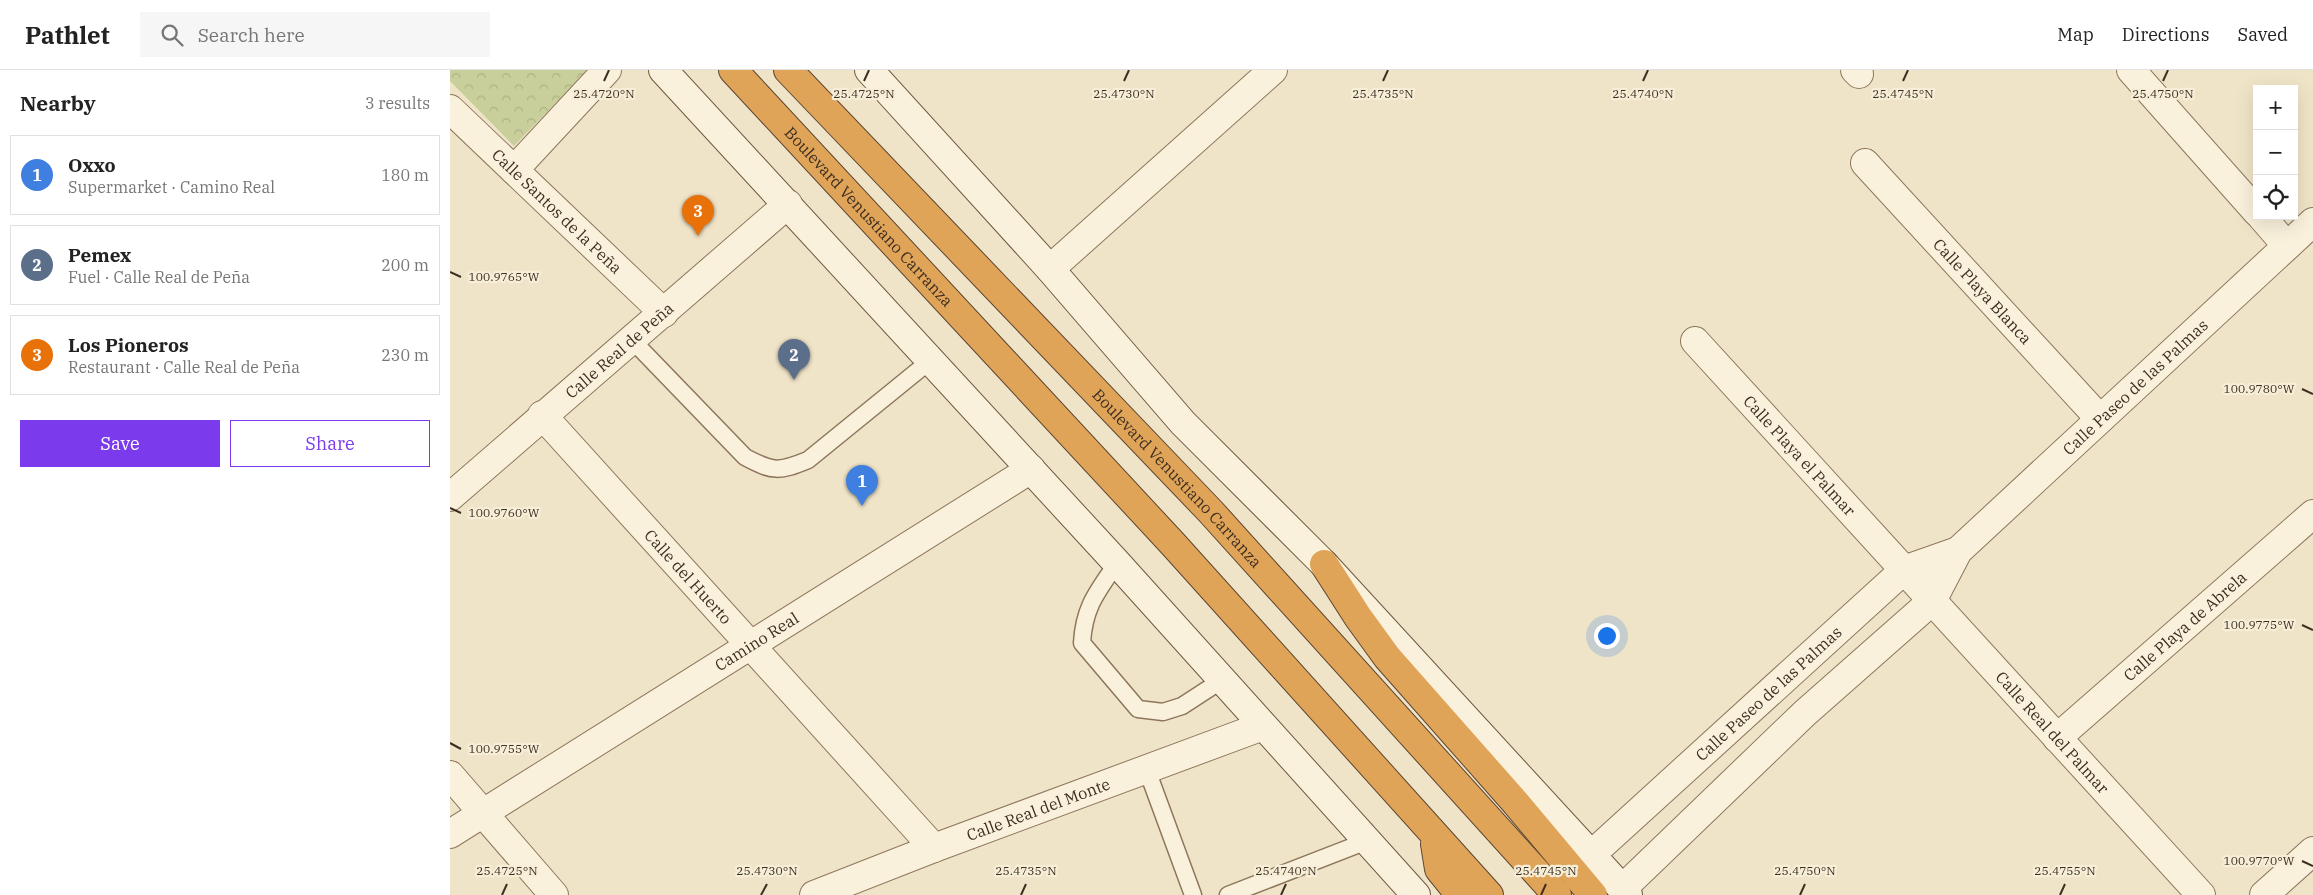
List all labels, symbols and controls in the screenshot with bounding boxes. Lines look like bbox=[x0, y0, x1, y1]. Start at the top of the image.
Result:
search box bbox=[140, 12, 490, 57]
text: Pathlet bbox=[25, 19, 110, 51]
icon: search bbox=[158, 21, 186, 49]
text: Search here bbox=[198, 23, 305, 47]
text: Map bbox=[2057, 23, 2094, 46]
text: Directions bbox=[2122, 23, 2210, 46]
text: Saved bbox=[2238, 23, 2288, 46]
map controls bbox=[2253, 85, 2298, 220]
button: + bbox=[2253, 85, 2298, 130]
text: 25.4720°N bbox=[573, 86, 635, 101]
text: 25.4725°N bbox=[833, 86, 895, 101]
text: 25.4730°N bbox=[1093, 86, 1155, 101]
text: 25.4735°N bbox=[1352, 86, 1414, 101]
text: 25.4740°N bbox=[1612, 86, 1674, 101]
text: 25.4745°N bbox=[1872, 86, 1934, 101]
text: 25.4750°N bbox=[2132, 86, 2194, 101]
text: Nearby bbox=[20, 89, 96, 117]
text: 3 results bbox=[365, 93, 430, 113]
street label: Boulevard Venustiano Carranza bbox=[781, 122, 958, 311]
button: − bbox=[2253, 130, 2298, 175]
street label: Calle Santos de la Peña bbox=[488, 145, 626, 278]
text: Oxxo bbox=[68, 153, 116, 177]
text: 1 bbox=[32, 165, 42, 185]
text: 180 m bbox=[381, 165, 429, 185]
button: locate bbox=[2253, 175, 2298, 220]
text: Supermarket · Camino Real bbox=[68, 177, 275, 197]
pin: 3 bbox=[682, 195, 714, 236]
street label: Calle Playa Blanca bbox=[1929, 234, 2036, 348]
text: Pemex bbox=[68, 243, 131, 267]
text: 2 bbox=[32, 255, 42, 275]
text: 200 m bbox=[381, 255, 429, 275]
text: Fuel · Calle Real de Peña bbox=[68, 267, 250, 287]
text: 100.9765°W bbox=[469, 269, 540, 284]
street label: Calle Real de Peña bbox=[561, 298, 678, 403]
street label: Calle Paseo de las Palmas bbox=[2058, 315, 2212, 459]
text: Los Pioneros bbox=[68, 333, 189, 357]
pin: 2 bbox=[778, 339, 810, 380]
text: 3 bbox=[32, 345, 42, 365]
text: 230 m bbox=[381, 345, 429, 365]
text: Restaurant · Calle Real de Peña bbox=[68, 357, 300, 377]
text: 100.9780°W bbox=[2224, 381, 2295, 396]
street label: Boulevard Venustiano Carranza bbox=[1088, 384, 1266, 572]
street label: Calle Playa el Palmar bbox=[1739, 391, 1860, 520]
button: Save bbox=[20, 420, 220, 467]
button: Share bbox=[230, 420, 430, 467]
pin: 1 bbox=[846, 465, 878, 506]
text: 100.9760°W bbox=[469, 505, 540, 520]
street label: Calle del Huerto bbox=[640, 525, 736, 628]
street label: Calle Playa de Abrela bbox=[2119, 567, 2251, 685]
street label: Camino Real bbox=[711, 608, 802, 675]
text: 100.9775°W bbox=[2224, 617, 2295, 632]
street label: Calle Paseo de las Palmas bbox=[1691, 622, 1846, 765]
your location bbox=[1594, 623, 1620, 649]
street label: Calle Real del Palmar bbox=[1992, 667, 2113, 798]
text: 100.9755°W bbox=[469, 741, 540, 756]
street label: Calle Real del Monte bbox=[964, 774, 1113, 845]
text: 100.9770°W bbox=[2224, 853, 2295, 868]
text: 25.4725°N bbox=[476, 863, 538, 878]
text: 25.4730°N bbox=[736, 863, 798, 878]
text: 25.4735°N bbox=[995, 863, 1057, 878]
text: 25.4740°N bbox=[1255, 863, 1317, 878]
text: 25.4745°N bbox=[1515, 863, 1577, 878]
text: 25.4750°N bbox=[1774, 863, 1836, 878]
text: 25.4755°N bbox=[2034, 863, 2096, 878]

